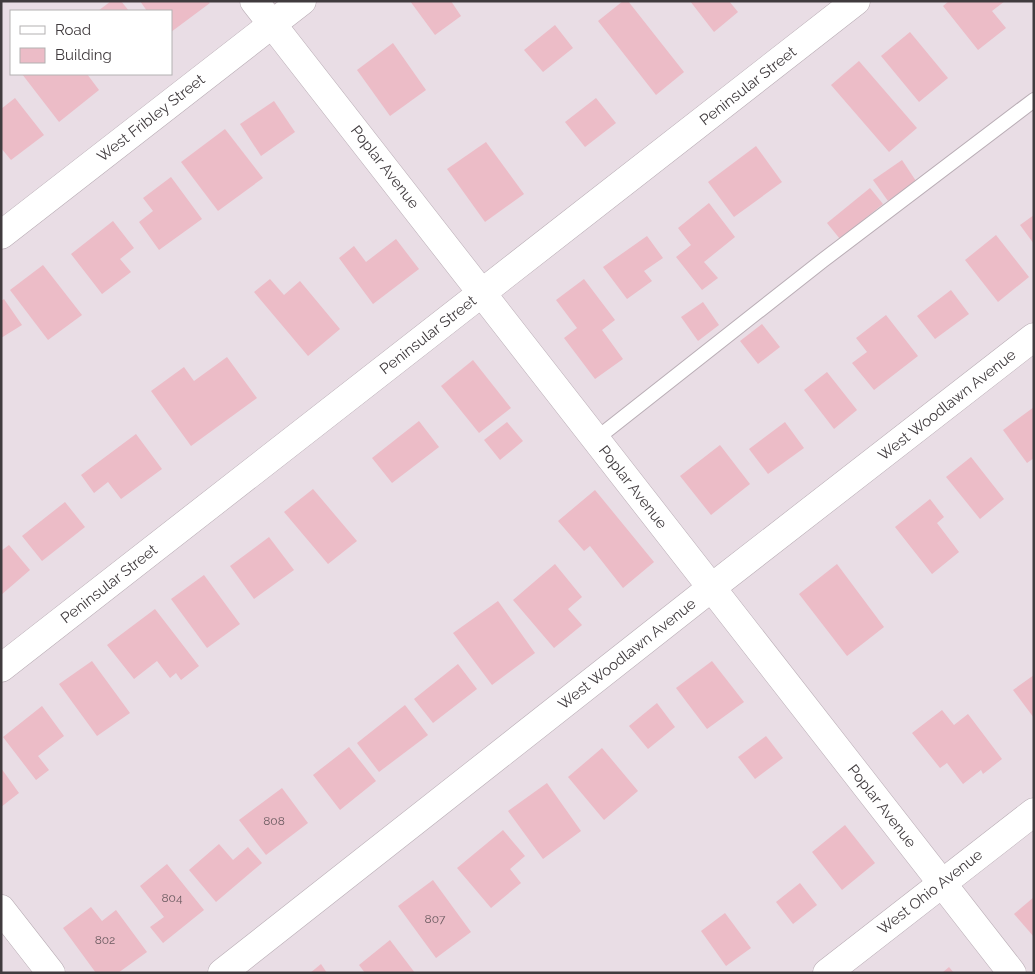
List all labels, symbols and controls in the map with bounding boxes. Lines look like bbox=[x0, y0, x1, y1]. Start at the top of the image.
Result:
legend bbox=[10, 10, 172, 75]
text: Road bbox=[55, 21, 91, 39]
street label: Peninsular Street bbox=[696, 43, 800, 129]
text: Building bbox=[55, 46, 112, 64]
street label: West Fribley Street bbox=[94, 70, 208, 166]
street label: Poplar Avenue bbox=[347, 122, 423, 212]
street label: Peninsular Street bbox=[376, 292, 480, 378]
street label: West Woodlawn Avenue bbox=[875, 345, 1020, 464]
street label: Poplar Avenue bbox=[595, 442, 671, 532]
street label: Peninsular Street bbox=[57, 541, 161, 627]
street label: West Woodlawn Avenue bbox=[555, 594, 700, 713]
street label: Poplar Avenue bbox=[844, 761, 920, 851]
house number: 808 bbox=[263, 814, 285, 828]
street label: West Ohio Avenue bbox=[874, 845, 986, 938]
house number: 804 bbox=[161, 891, 183, 905]
house number: 807 bbox=[425, 912, 446, 926]
house number: 802 bbox=[95, 933, 115, 947]

